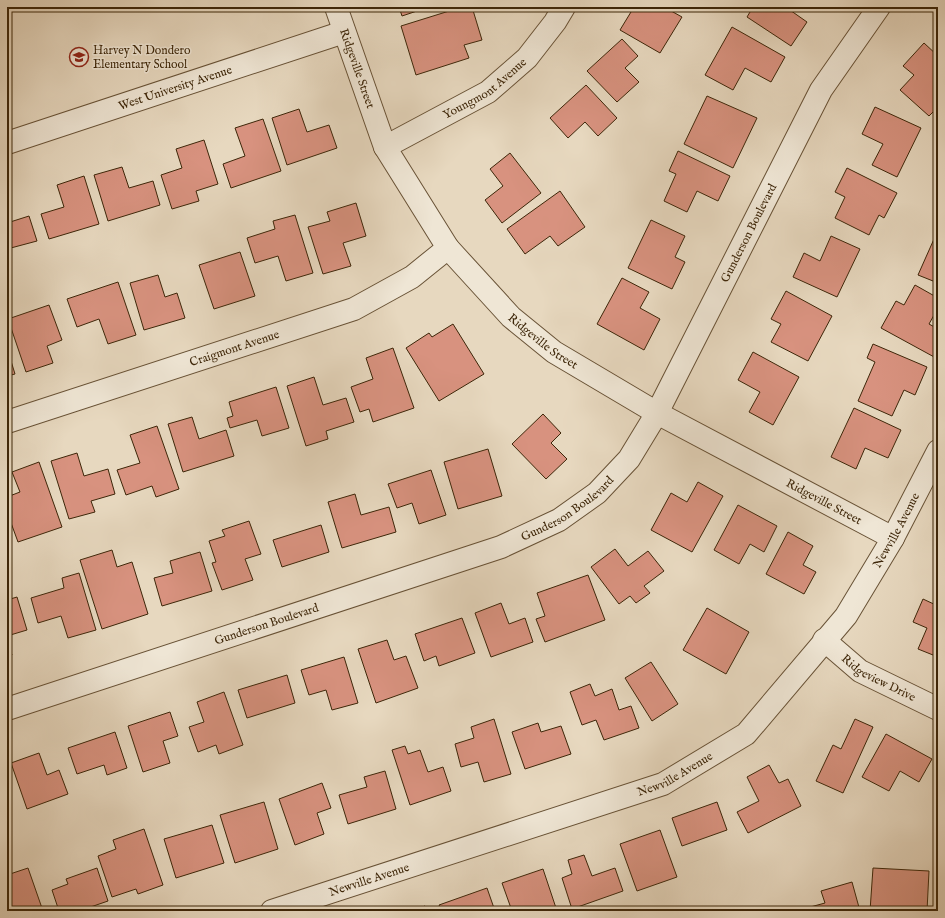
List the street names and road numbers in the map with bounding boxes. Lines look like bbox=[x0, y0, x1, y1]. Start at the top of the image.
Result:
street label: Ridgeville Street bbox=[336, 27, 378, 111]
street label: Youngmont Avenue bbox=[441, 55, 530, 123]
street label: West University Avenue bbox=[117, 62, 234, 114]
street label: Gunderson Boulevard bbox=[718, 181, 780, 285]
street label: Ridgeville Street bbox=[505, 311, 580, 372]
street label: Craigmont Avenue bbox=[188, 327, 282, 370]
street label: Gunderson Boulevard bbox=[519, 473, 618, 545]
street label: Ridgeville Street bbox=[783, 476, 864, 528]
street label: Newville Avenue bbox=[870, 490, 923, 571]
street label: Gunderson Boulevard bbox=[213, 600, 321, 648]
street label: Ridgeview Drive bbox=[838, 651, 918, 705]
street label: Newville Avenue bbox=[635, 749, 716, 800]
street label: Newville Avenue bbox=[327, 860, 412, 900]

